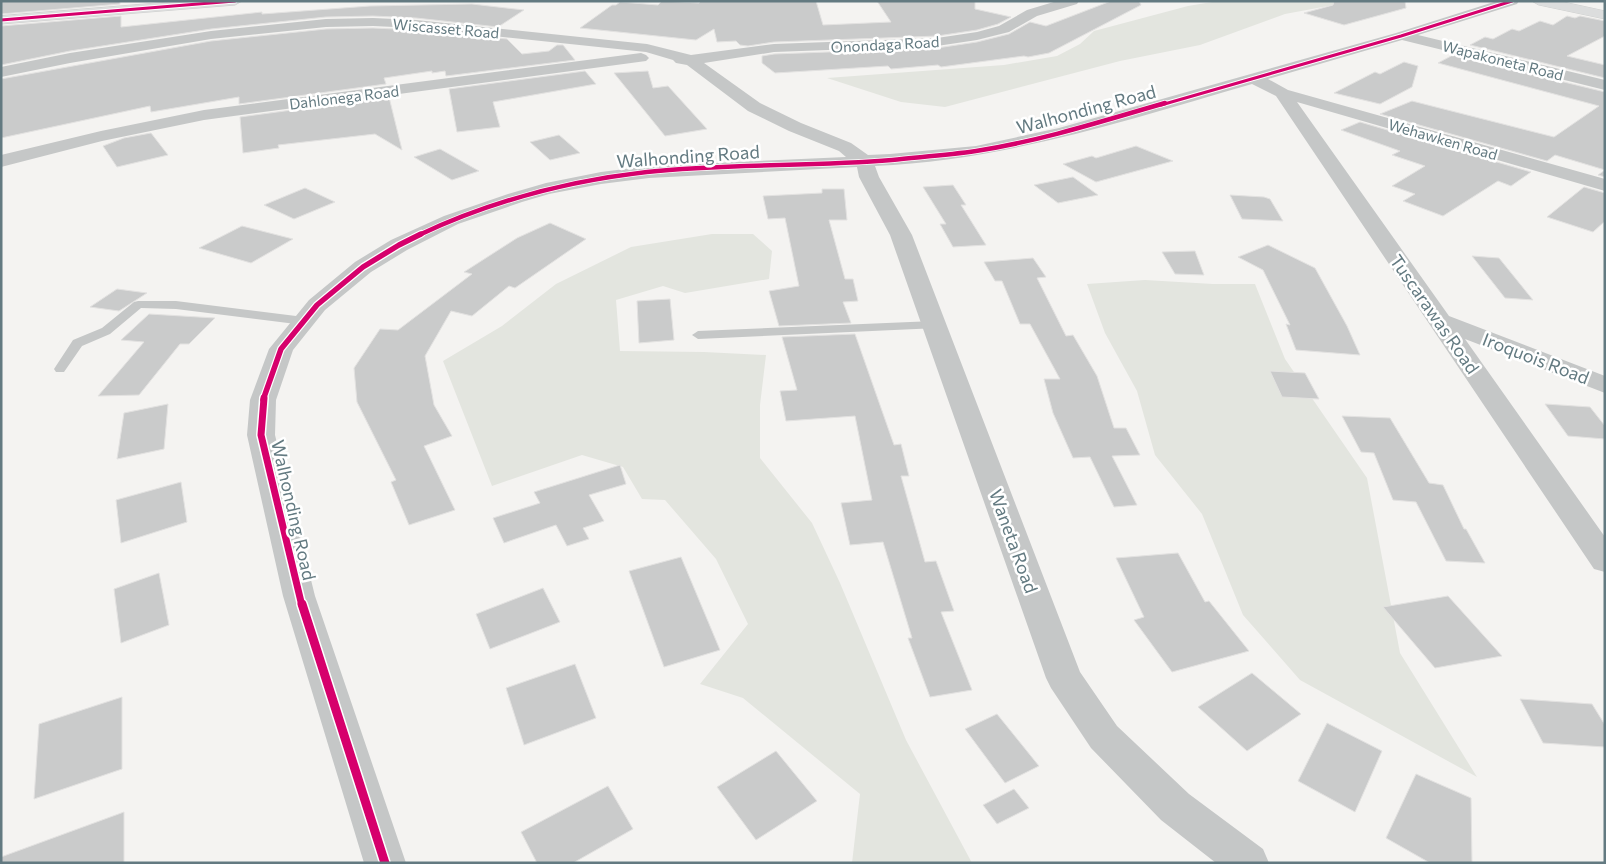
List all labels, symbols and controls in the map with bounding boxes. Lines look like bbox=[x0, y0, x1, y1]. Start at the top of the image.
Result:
street label: Wiscasset Road bbox=[392, 14, 500, 42]
street label: Onondaga Road bbox=[830, 32, 940, 56]
street label: Wapakoneta Road bbox=[1441, 36, 1565, 84]
street label: Walhonding Road bbox=[1014, 80, 1158, 138]
street label: Dahlonega Road bbox=[288, 81, 400, 113]
street label: Wehawken Road bbox=[1386, 115, 1500, 163]
street label: Walhonding Road bbox=[616, 140, 760, 172]
street label: Tuscarawas Road bbox=[1386, 250, 1484, 378]
street label: Iroquois Road bbox=[1480, 328, 1592, 388]
street label: Walhonding Road bbox=[267, 438, 321, 582]
street label: Waneta Road bbox=[985, 486, 1043, 596]

